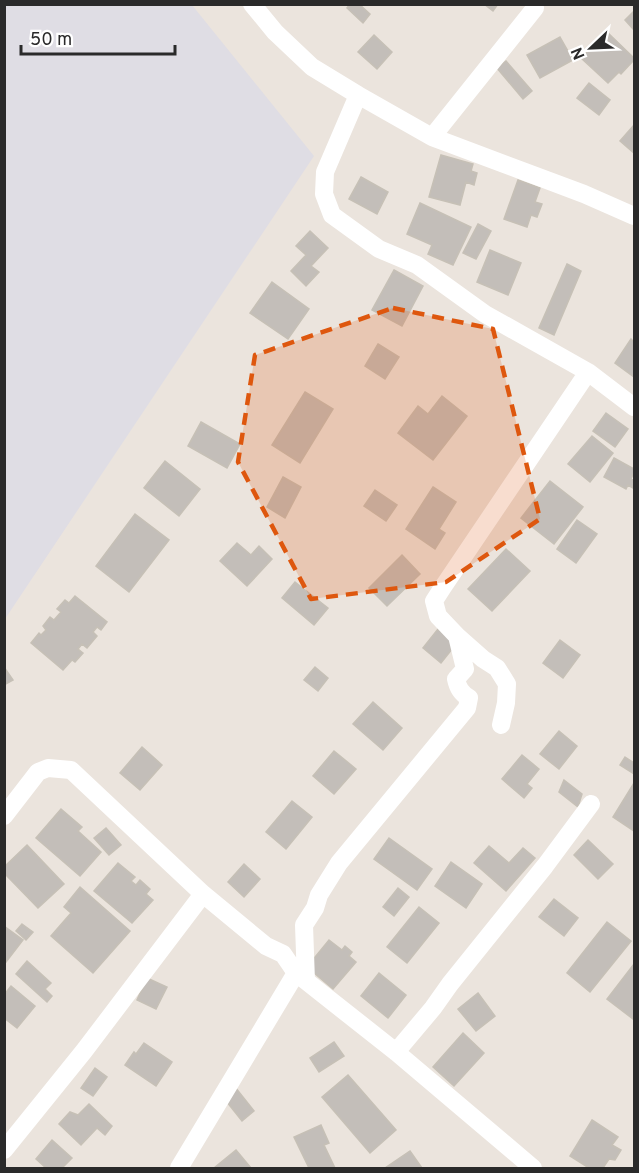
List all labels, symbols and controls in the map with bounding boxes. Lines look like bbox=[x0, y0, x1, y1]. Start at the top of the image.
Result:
scale bar bbox=[21, 18, 176, 56]
north arrow bbox=[561, 18, 621, 78]
text: 50 m bbox=[30, 29, 72, 52]
text: N bbox=[568, 44, 590, 62]

